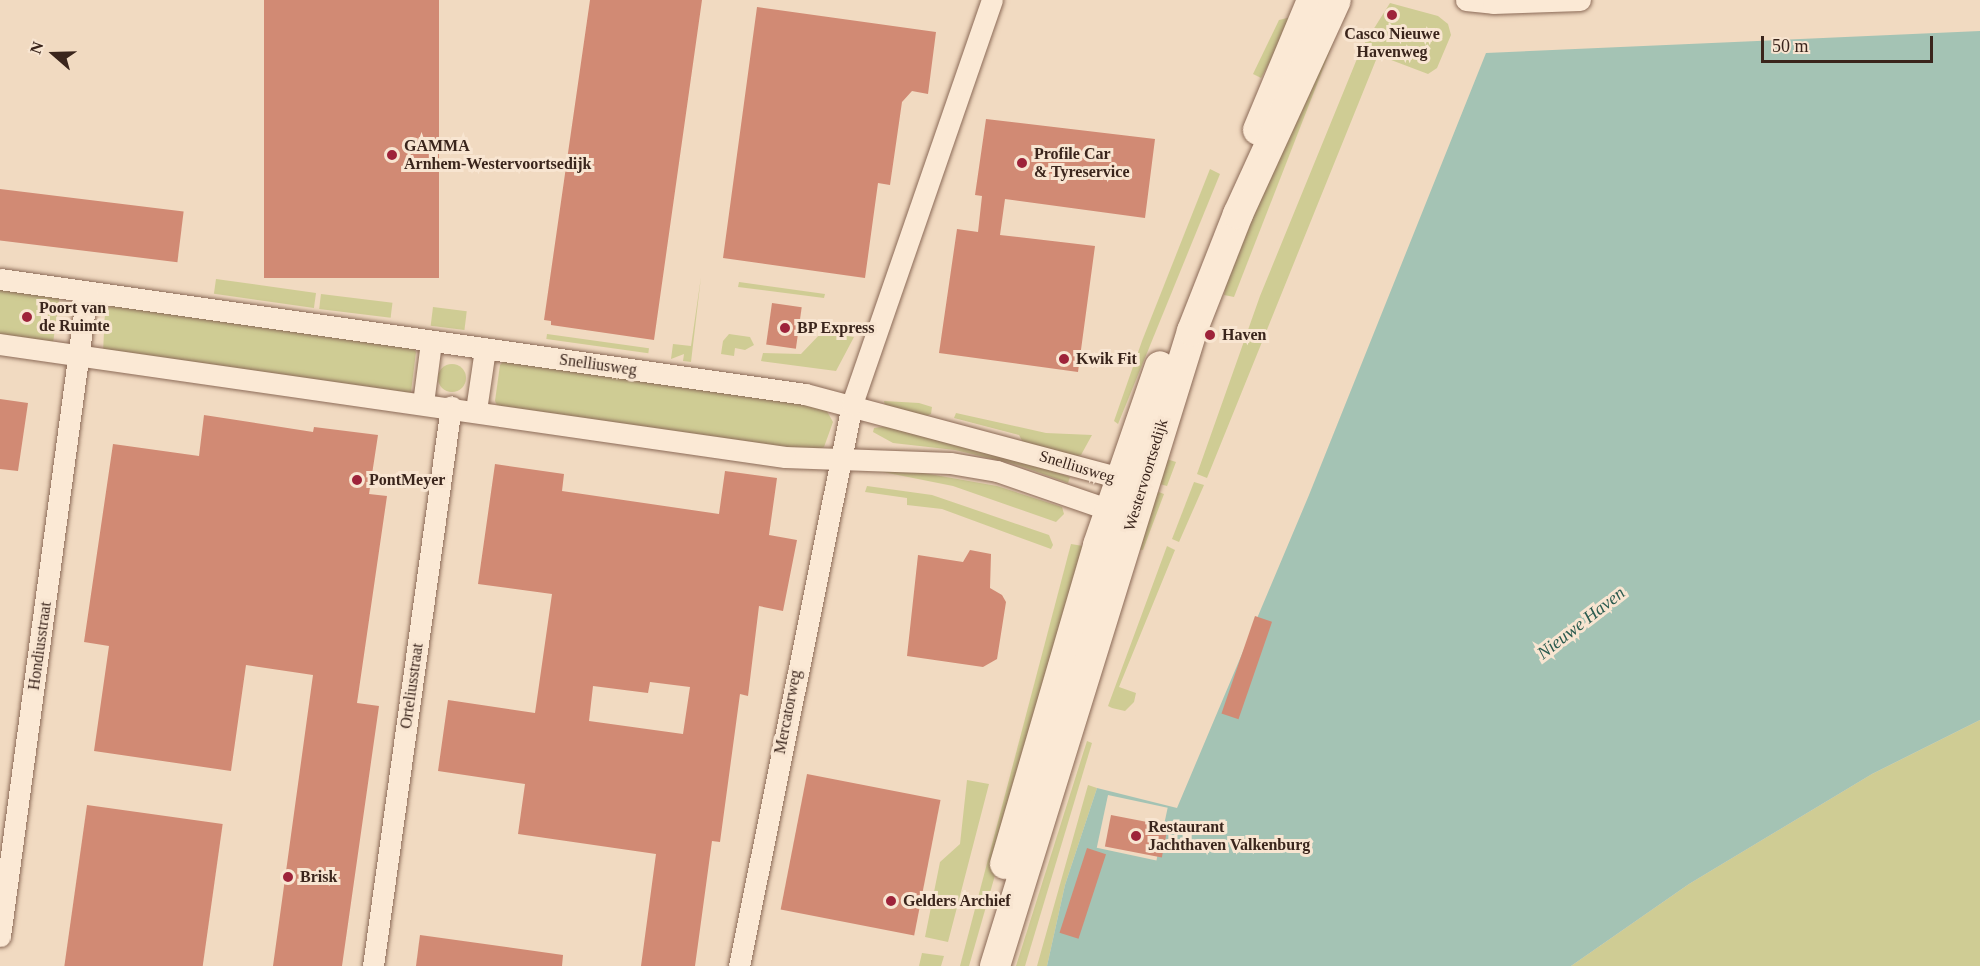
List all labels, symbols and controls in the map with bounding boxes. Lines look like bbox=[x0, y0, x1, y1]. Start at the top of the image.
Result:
marker: Casco Nieuwe Havenweg bbox=[1385, 8, 1399, 22]
north arrow bbox=[24, 24, 84, 84]
place label: Casco Nieuwe Havenweg bbox=[1344, 24, 1440, 62]
scale bar bbox=[1764, 24, 1936, 62]
text: 50 m bbox=[1772, 36, 1809, 56]
text: N bbox=[27, 39, 47, 56]
place label: GAMMA Arnhem-Westervoortsedijk bbox=[404, 136, 592, 174]
place label: Profile Car & Tyreservice bbox=[1034, 144, 1130, 182]
marker: GAMMA Arnhem-Westervoortsedijk bbox=[385, 148, 399, 162]
marker: Profile Car & Tyreservice bbox=[1015, 156, 1029, 170]
place label: Poort van de Ruimte bbox=[39, 298, 110, 336]
marker: Poort van de Ruimte bbox=[20, 310, 34, 324]
place label: BP Express bbox=[797, 318, 875, 338]
marker: BP Express bbox=[778, 321, 792, 335]
place label: Haven bbox=[1222, 325, 1266, 345]
marker: Haven bbox=[1203, 328, 1217, 342]
place label: Kwik Fit bbox=[1076, 349, 1137, 369]
street label: Snelliusweg bbox=[558, 350, 638, 380]
marker: Kwik Fit bbox=[1057, 352, 1071, 366]
street label: Westervoortsedijk bbox=[1120, 417, 1172, 533]
street label: Snelliusweg bbox=[1037, 446, 1117, 488]
place label: PontMeyer bbox=[369, 470, 445, 490]
marker: PontMeyer bbox=[350, 473, 364, 487]
water label: Nieuwe Haven bbox=[1533, 582, 1629, 664]
street label: Hondiusstraat bbox=[24, 601, 56, 691]
street label: Orteliusstraat bbox=[396, 642, 428, 730]
street label: Mercatorweg bbox=[770, 668, 806, 756]
place label: Restaurant Jachthaven Valkenburg bbox=[1148, 817, 1311, 855]
marker: Restaurant Jachthaven Valkenburg bbox=[1129, 829, 1143, 843]
place label: Brisk bbox=[300, 867, 337, 887]
marker: Brisk bbox=[281, 870, 295, 884]
place label: Gelders Archief bbox=[903, 891, 1012, 911]
marker: Gelders Archief bbox=[884, 894, 898, 908]

